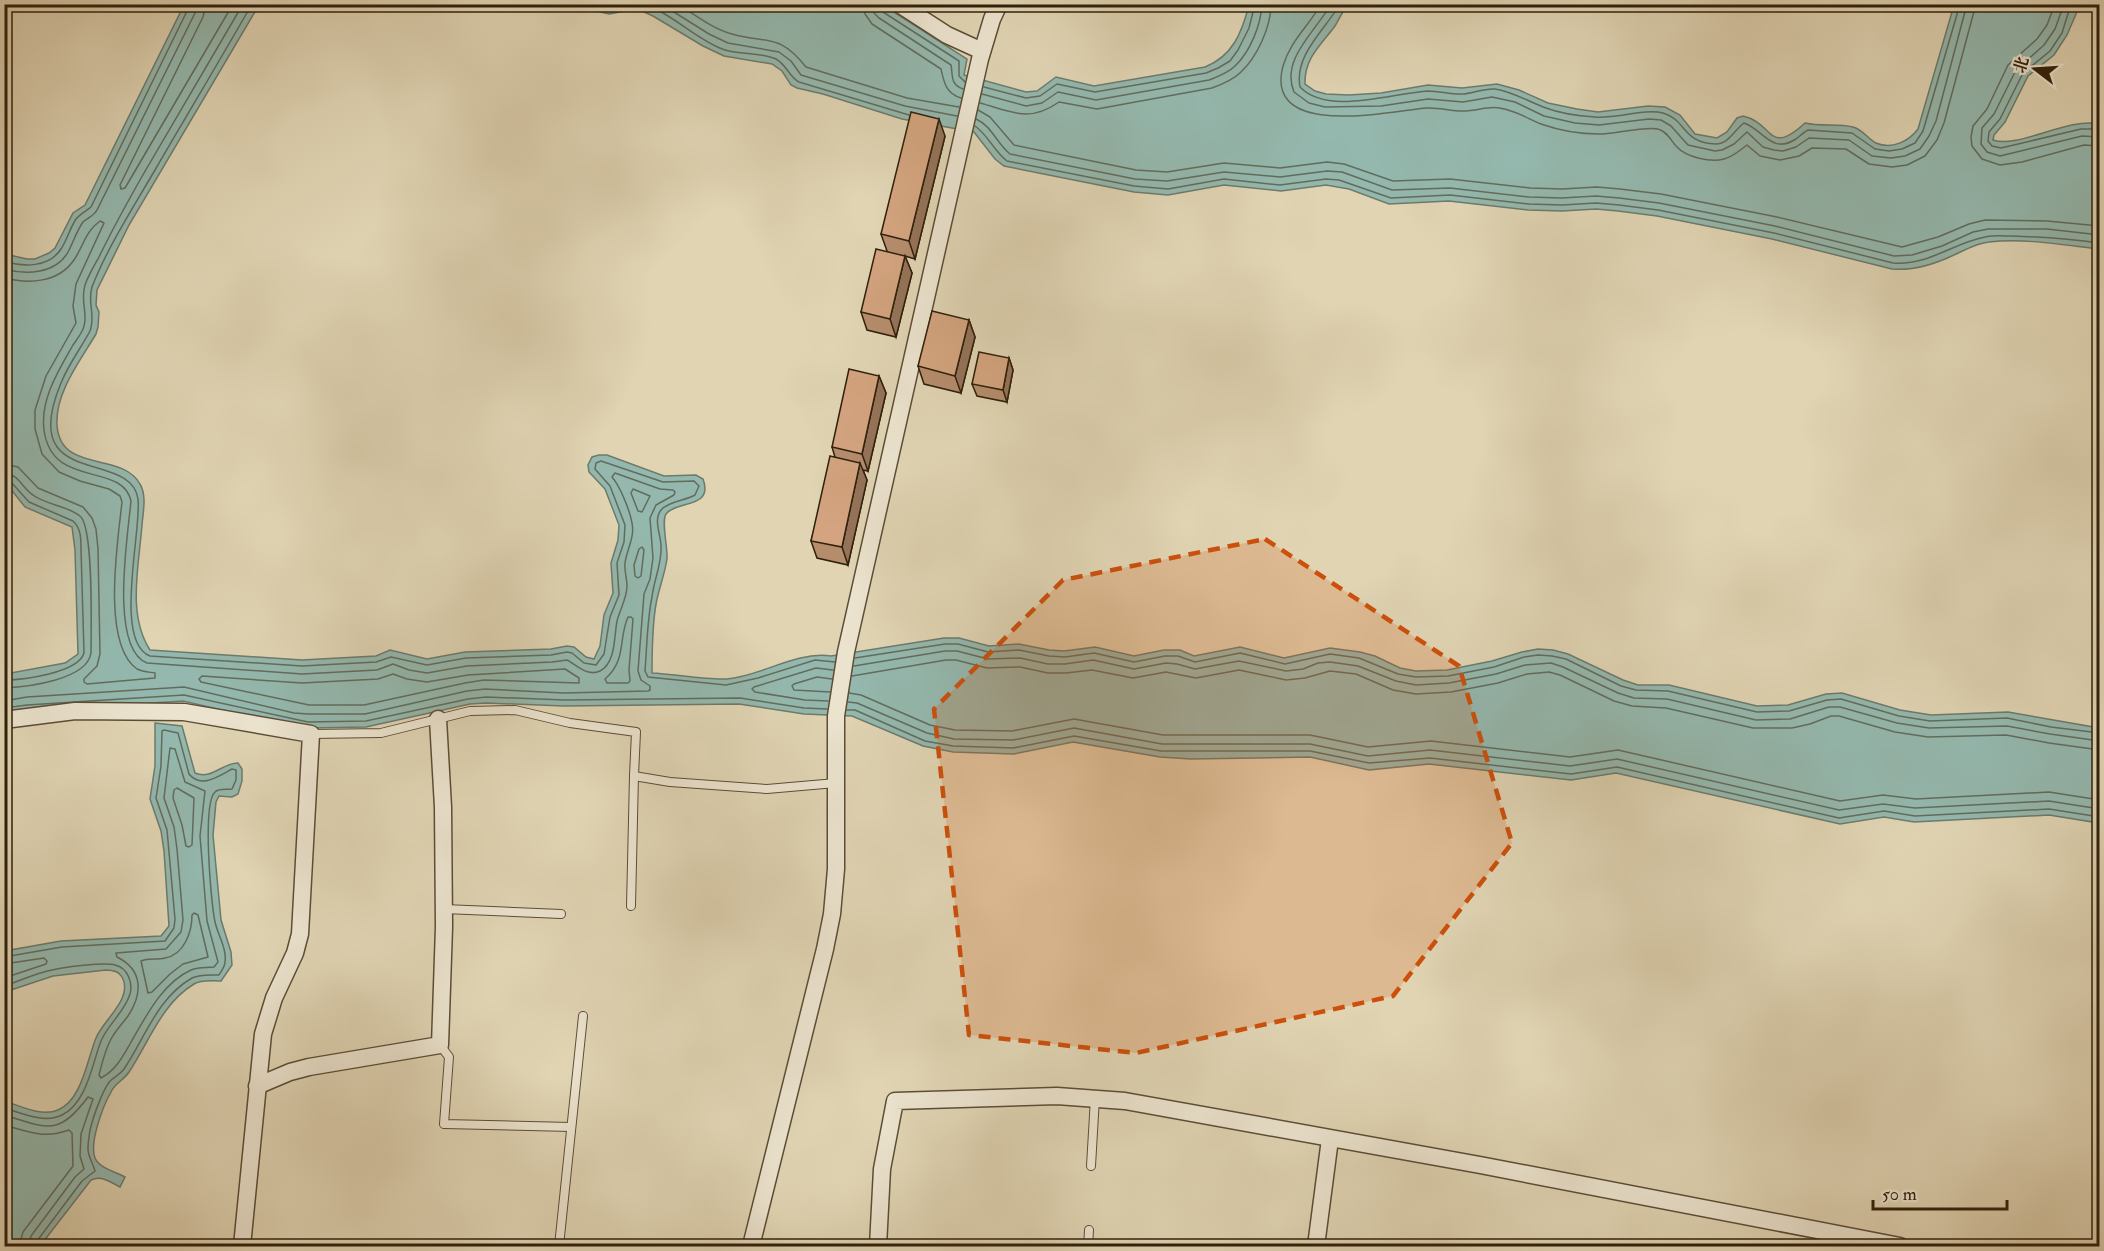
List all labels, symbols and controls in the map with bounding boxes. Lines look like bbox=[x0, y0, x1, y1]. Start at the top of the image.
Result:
north arrow bbox=[2005, 39, 2065, 99]
text: 北 bbox=[2010, 54, 2034, 75]
scale bar bbox=[1873, 1173, 2006, 1211]
text: 50 m bbox=[1882, 1183, 1917, 1206]

